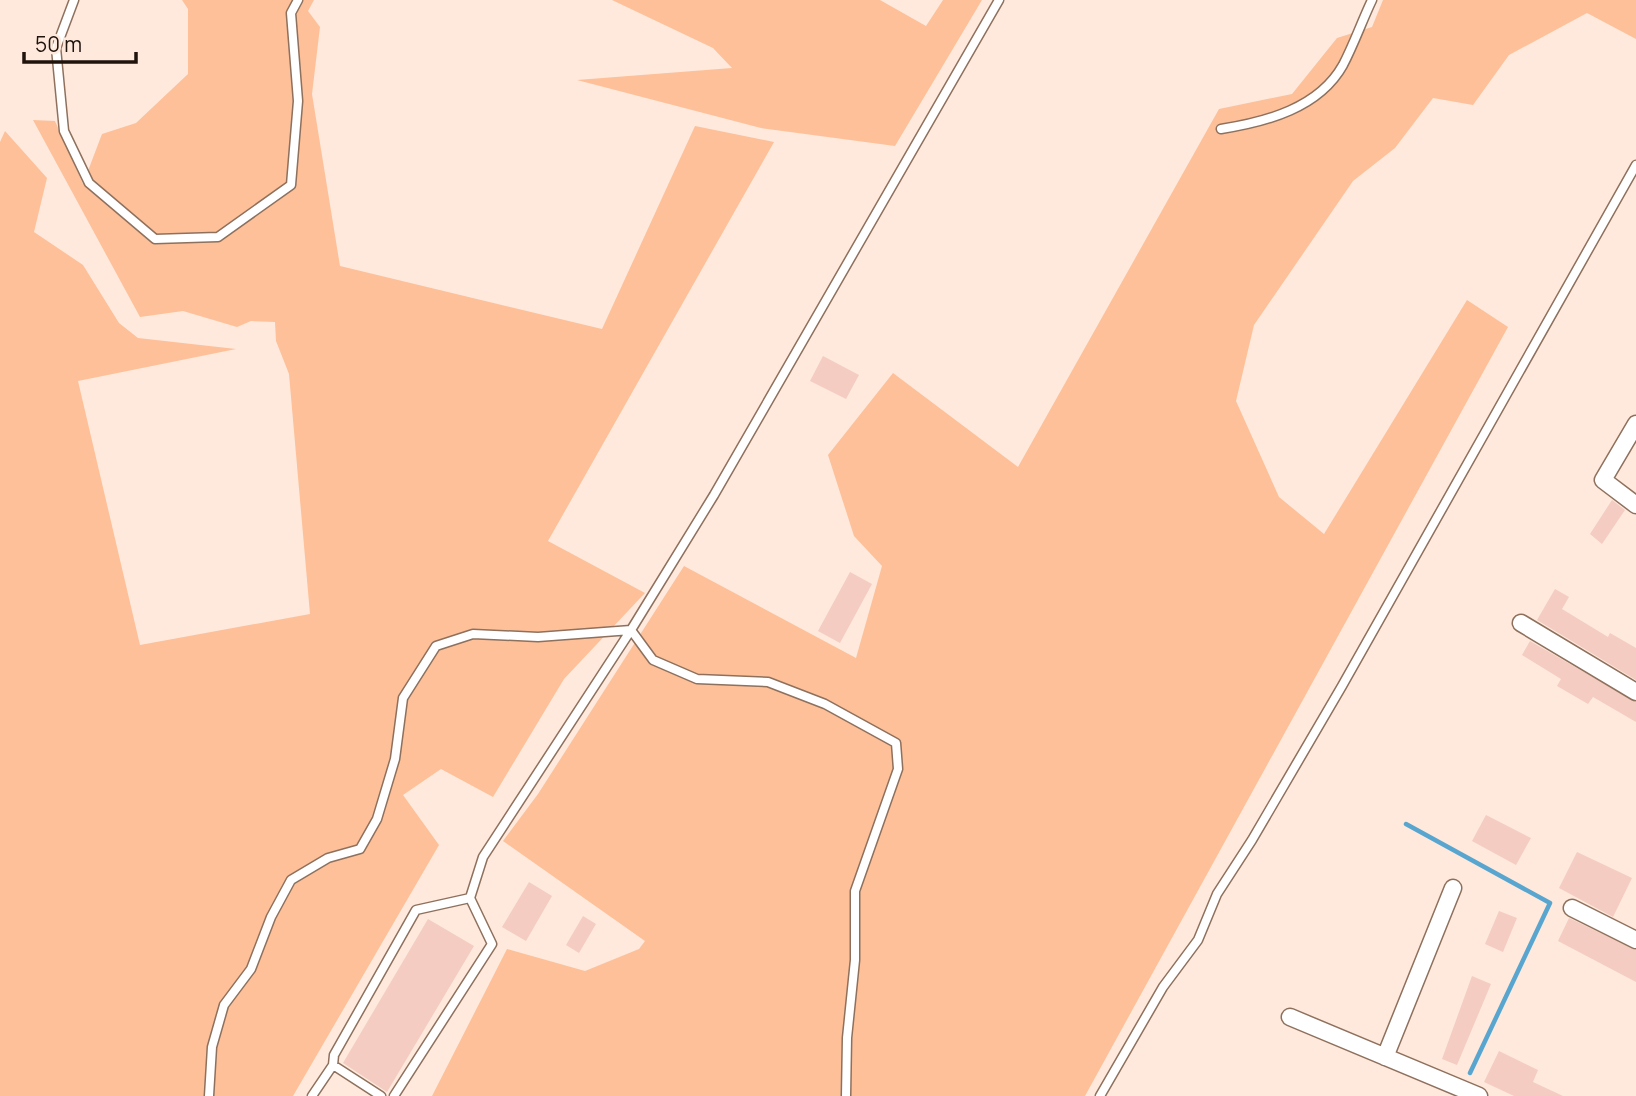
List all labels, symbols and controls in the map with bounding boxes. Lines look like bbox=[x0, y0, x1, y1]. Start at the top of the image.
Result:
scale bar bbox=[24, 21, 136, 65]
text: 50 m bbox=[35, 30, 82, 58]

